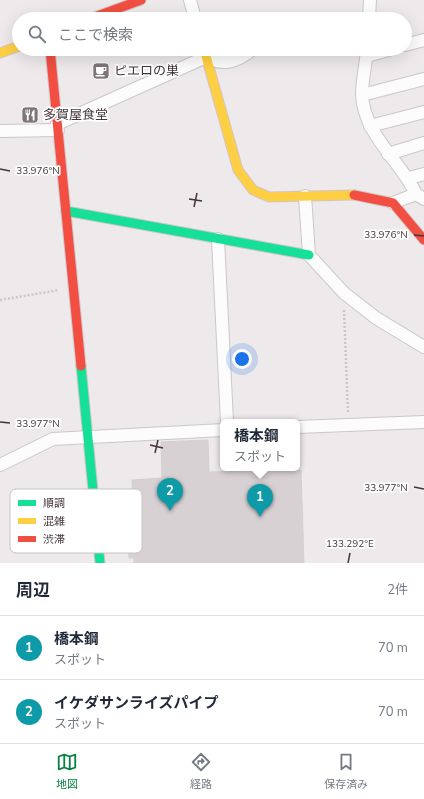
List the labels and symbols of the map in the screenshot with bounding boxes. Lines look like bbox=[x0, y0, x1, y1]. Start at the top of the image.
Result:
cafe icon: ピエロの巣 bbox=[91, 61, 111, 81]
place label: ピエロの巣 bbox=[114, 62, 179, 80]
restaurant icon: 多賀屋食堂 bbox=[20, 105, 40, 125]
place label: 多賀屋食堂 bbox=[43, 106, 108, 124]
text: 33.976°N bbox=[16, 164, 60, 178]
text: 33.976°N bbox=[364, 228, 408, 242]
your location bbox=[232, 349, 252, 369]
text: 33.977°N bbox=[16, 417, 60, 431]
pin: 2 bbox=[157, 478, 183, 511]
text: 33.977°N bbox=[364, 481, 408, 495]
pin: 1 bbox=[247, 484, 273, 517]
legend bbox=[10, 489, 142, 553]
text: 順調 bbox=[43, 496, 65, 511]
text: 混雑 bbox=[43, 514, 65, 529]
text: 渋滞 bbox=[43, 532, 65, 547]
text: 133.292°E bbox=[326, 537, 374, 551]

